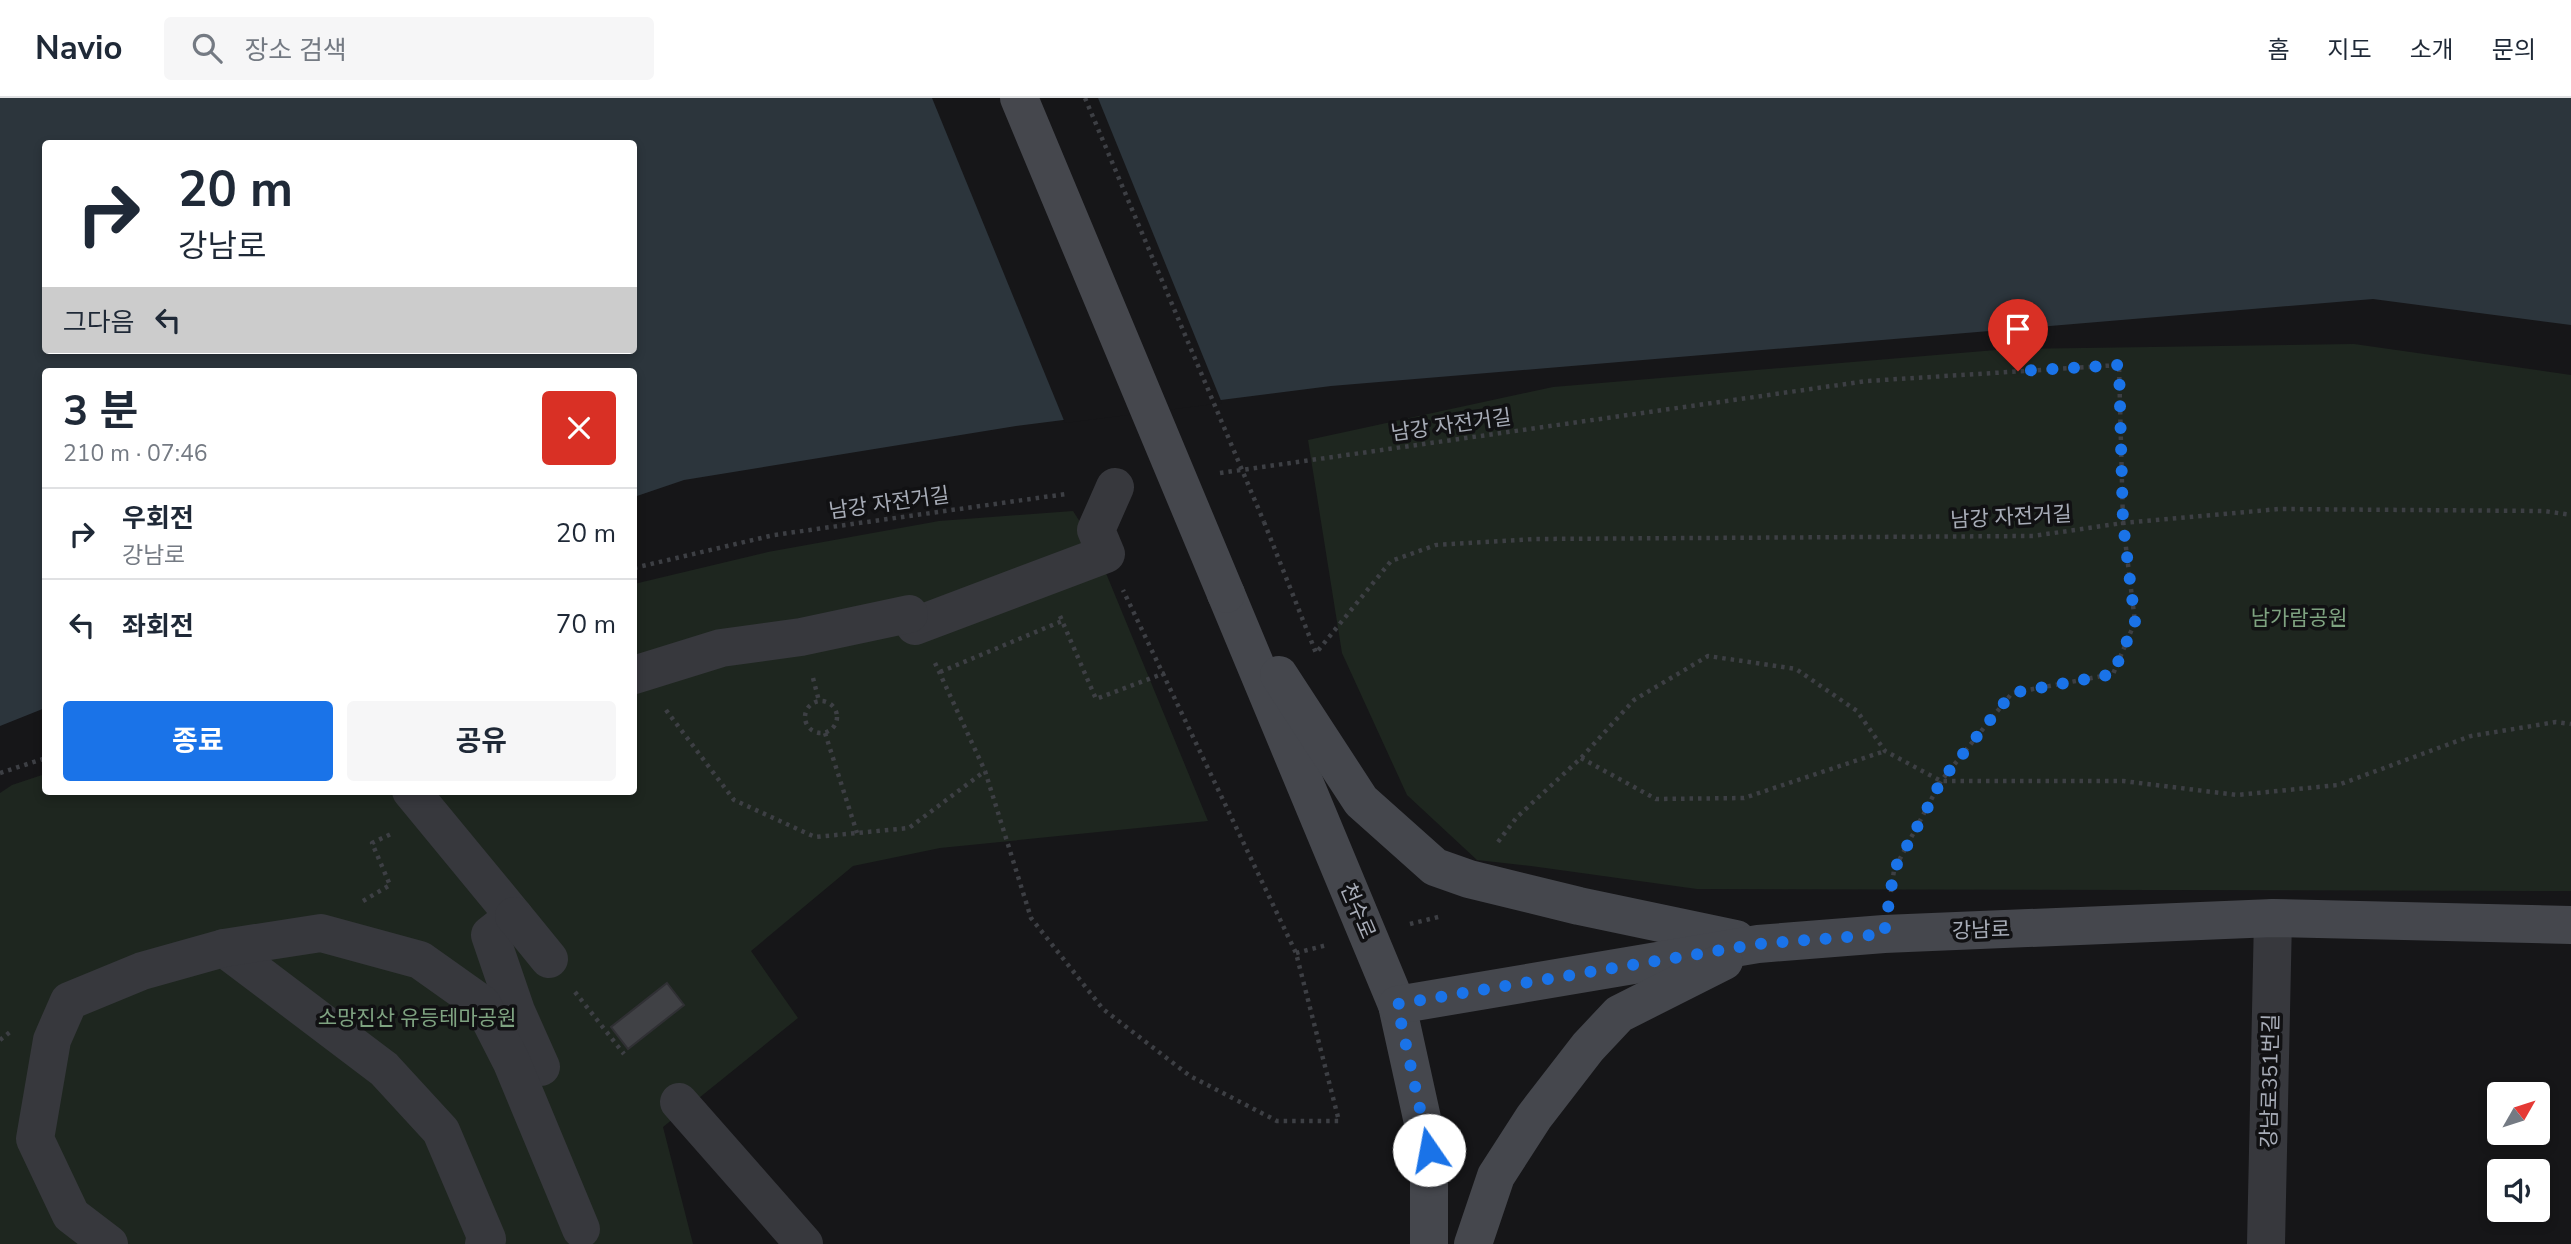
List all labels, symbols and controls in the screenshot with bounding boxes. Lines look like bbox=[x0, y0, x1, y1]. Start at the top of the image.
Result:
search box bbox=[164, 17, 654, 80]
text: Navio bbox=[35, 26, 122, 71]
icon: search bbox=[188, 29, 226, 67]
text: 장소 검색 bbox=[244, 33, 347, 68]
text: 홈 bbox=[2267, 34, 2289, 66]
text: 지도 bbox=[2327, 34, 2372, 66]
text: 소개 bbox=[2410, 34, 2454, 66]
text: 문의 bbox=[2492, 34, 2536, 66]
text: 20 m bbox=[178, 156, 293, 223]
icon: right bbox=[63, 168, 154, 259]
text: 강남로 bbox=[178, 225, 266, 268]
pin bbox=[1988, 299, 2048, 371]
icon: left bbox=[149, 301, 187, 339]
text: 그다음 bbox=[63, 305, 135, 340]
icon: arrive bbox=[1999, 310, 2037, 348]
text: 3 분 bbox=[63, 383, 138, 440]
button: close bbox=[542, 391, 616, 465]
street label: 남강 자전거길 bbox=[1389, 403, 1513, 447]
text: 210 m · 07:46 bbox=[63, 438, 208, 469]
street label: 남강 자전거길 bbox=[827, 481, 951, 525]
street label: 남강 자전거길 bbox=[1950, 500, 2072, 534]
text: 우회전 bbox=[122, 501, 194, 536]
icon: right bbox=[63, 515, 101, 553]
text: 20 m bbox=[556, 516, 616, 551]
text: 강남로 bbox=[122, 540, 185, 571]
park label: 남가람공원 bbox=[2251, 604, 2347, 632]
icon: left bbox=[63, 606, 101, 644]
text: 70 m bbox=[556, 607, 616, 642]
text: 좌회전 bbox=[122, 609, 194, 644]
button: 종료 bbox=[63, 701, 333, 781]
button: 공유 bbox=[347, 701, 616, 781]
street label: 천수로 bbox=[1334, 879, 1382, 943]
street label: 강남로 bbox=[1952, 915, 2010, 945]
park label: 소망진산 유등테마공원 bbox=[318, 1004, 516, 1032]
street label: 강남로351번길 bbox=[2255, 1014, 2285, 1148]
north arrow bbox=[2487, 1082, 2550, 1144]
map controls bbox=[2487, 1082, 2550, 1222]
position arrow bbox=[1392, 1113, 1466, 1187]
button: sound bbox=[2487, 1159, 2550, 1222]

